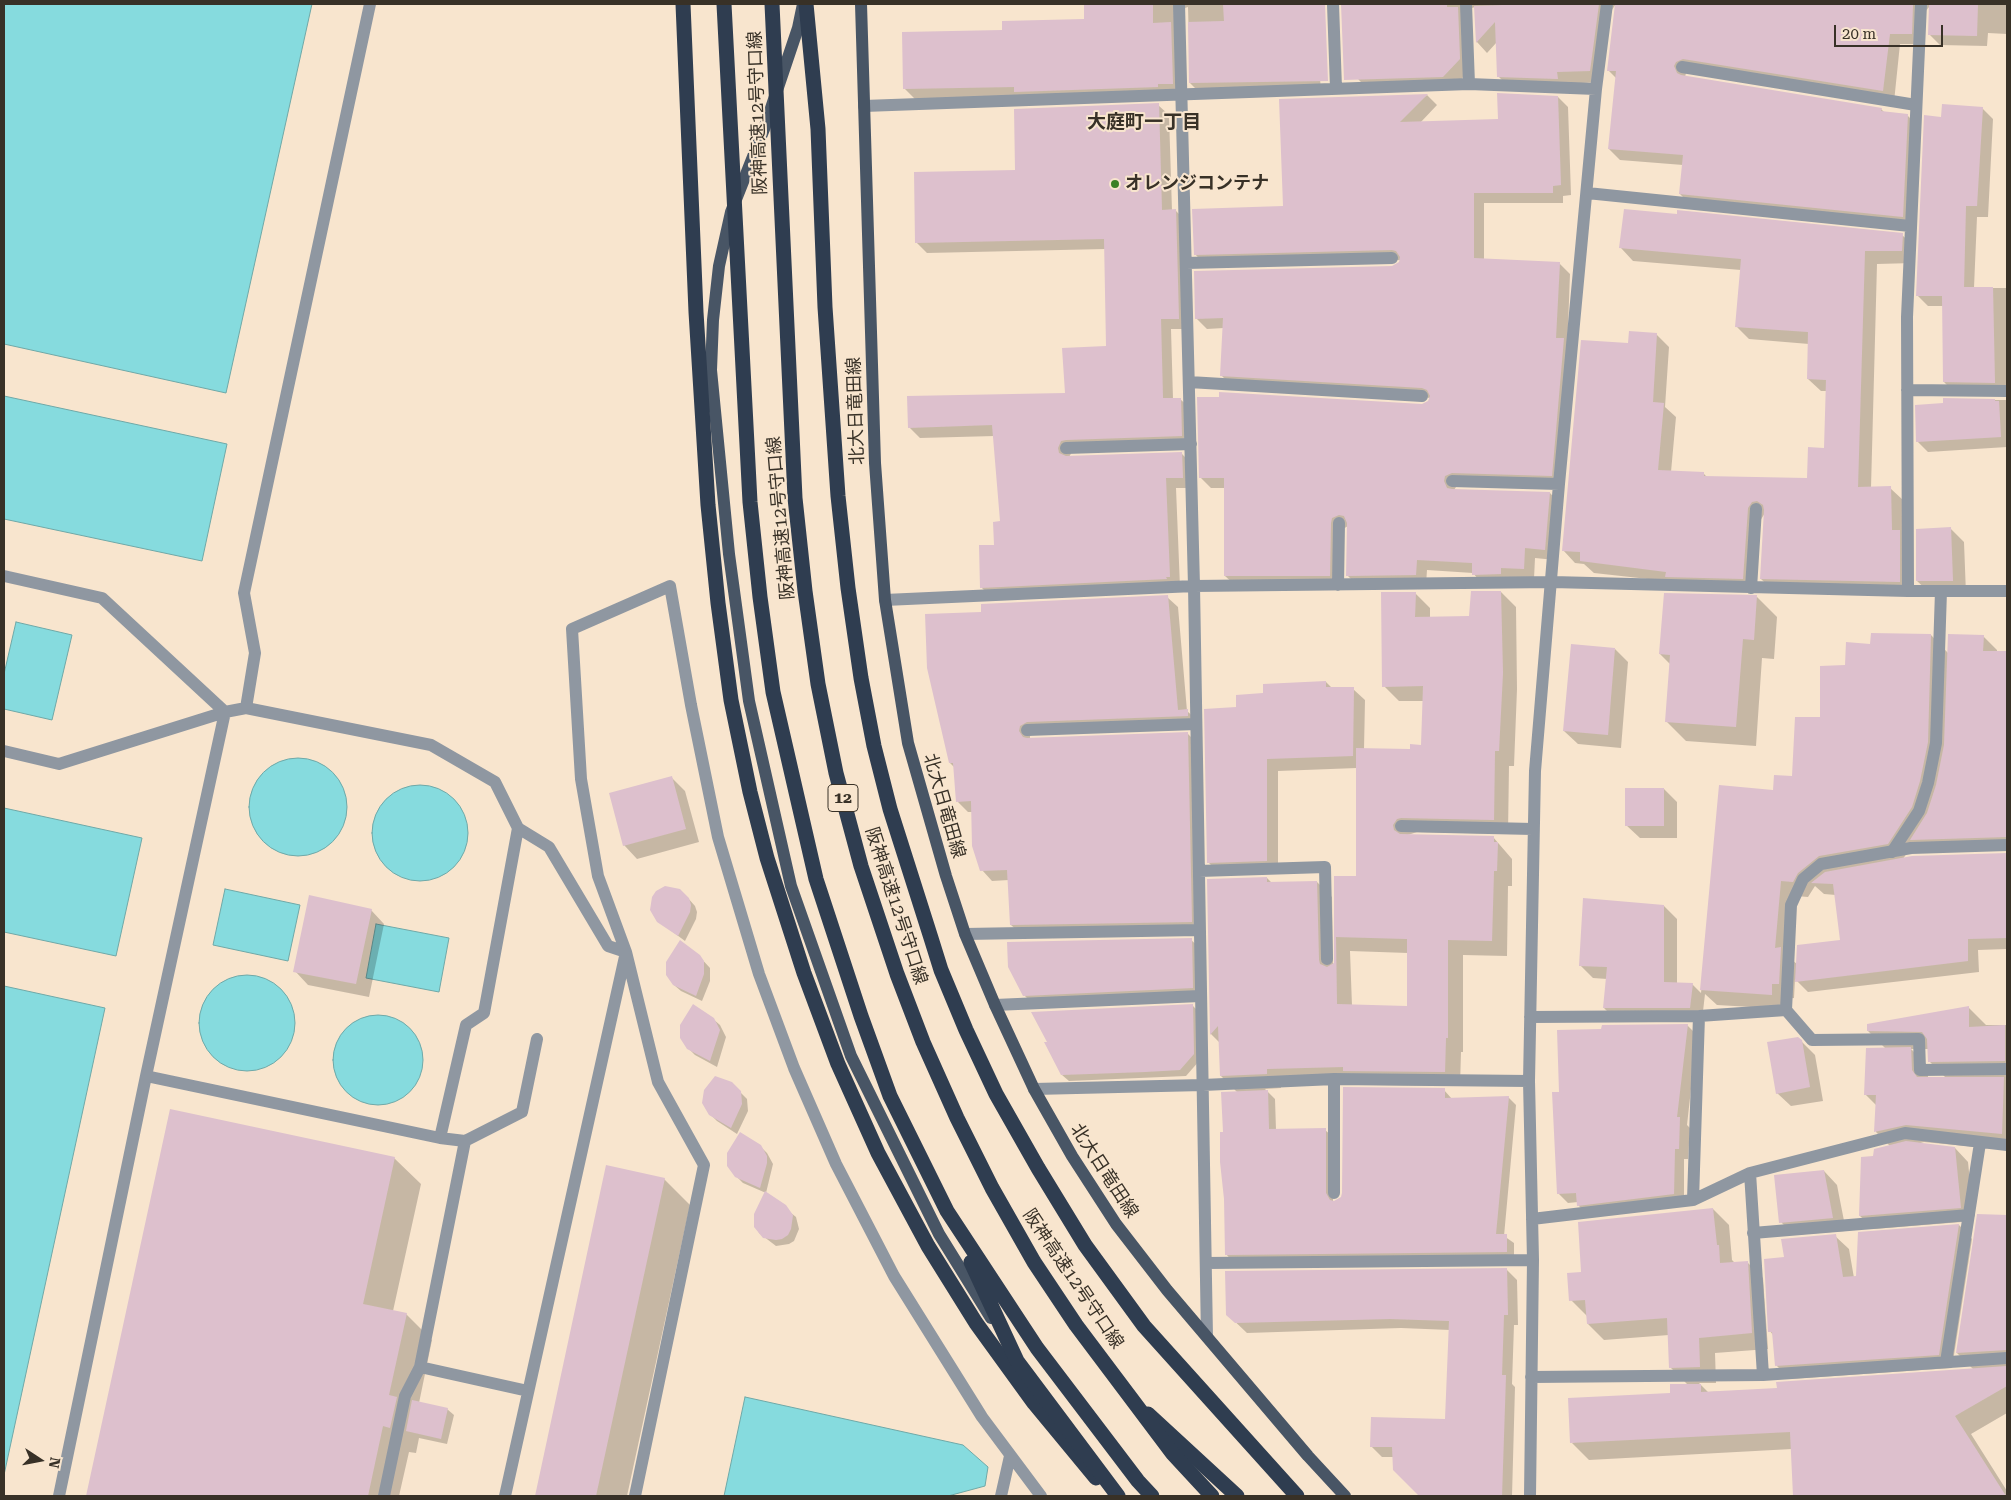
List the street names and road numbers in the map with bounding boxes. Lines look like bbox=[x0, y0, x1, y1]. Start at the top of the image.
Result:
street label: 阪神高速12号守口線 bbox=[744, 31, 772, 195]
street label: 北大日竜田線 bbox=[843, 357, 869, 465]
street label: 阪神高速12号守口線 bbox=[763, 435, 799, 601]
street label: 北大日竜田線 bbox=[919, 751, 969, 861]
road number: 12 bbox=[828, 784, 858, 811]
street label: 阪神高速12号守口線 bbox=[860, 825, 932, 987]
street label: 北大日竜田線 bbox=[1066, 1120, 1142, 1222]
street label: 阪神高速12号守口線 bbox=[1018, 1205, 1128, 1353]

